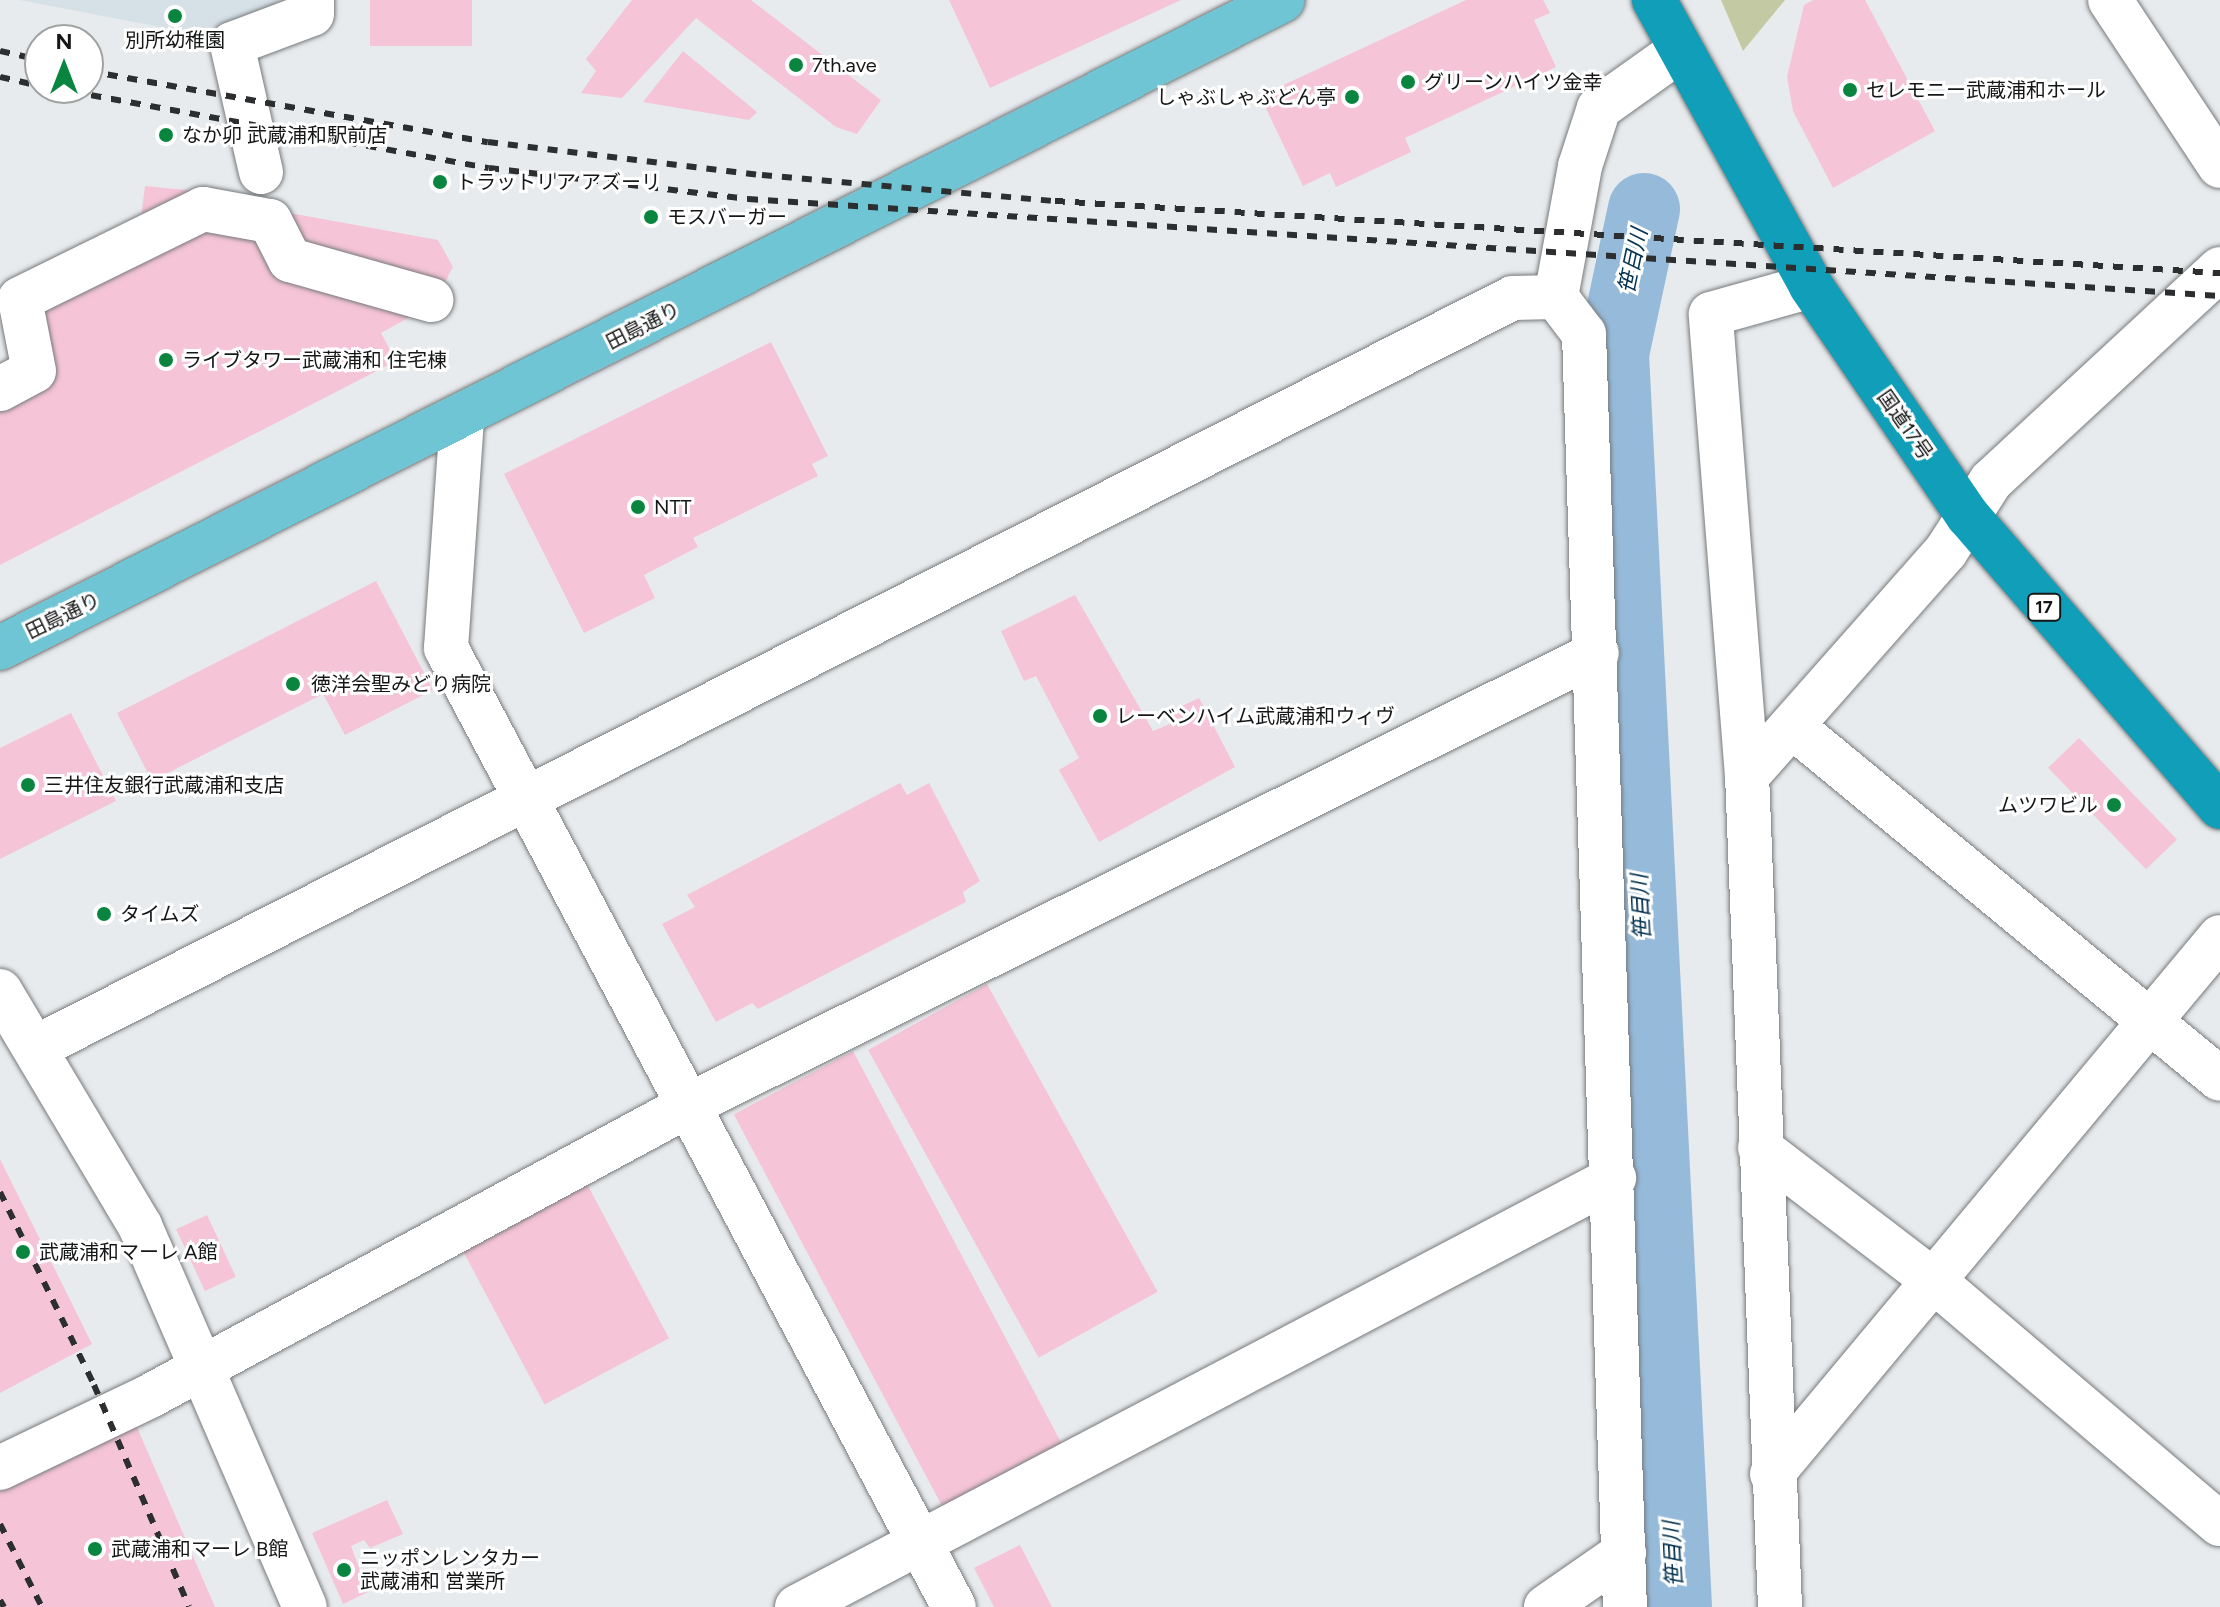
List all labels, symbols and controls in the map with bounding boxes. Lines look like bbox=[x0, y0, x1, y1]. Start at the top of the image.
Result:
marker: 別所幼稚園 bbox=[166, 7, 184, 25]
north arrow bbox=[24, 24, 104, 104]
text: N bbox=[55, 28, 73, 55]
place label: 別所幼稚園 bbox=[125, 28, 225, 52]
place label: 7th.ave bbox=[812, 53, 877, 77]
marker: 7th.ave bbox=[787, 56, 805, 74]
place label: グリーンハイツ金幸 bbox=[1424, 70, 1604, 94]
marker: グリーンハイツ金幸 bbox=[1399, 73, 1417, 91]
place label: セレモニー武蔵浦和ホール bbox=[1866, 78, 2106, 102]
marker: セレモニー武蔵浦和ホール bbox=[1841, 81, 1859, 99]
place label: しゃぶしゃぶどん亭 bbox=[1156, 85, 1336, 109]
marker: しゃぶしゃぶどん亭 bbox=[1343, 88, 1361, 106]
place label: なか卯 武蔵浦和駅前店 bbox=[182, 123, 387, 147]
marker: なか卯 武蔵浦和駅前店 bbox=[157, 126, 175, 144]
place label: トラットリア アズーリ bbox=[456, 170, 661, 194]
marker: トラットリア アズーリ bbox=[431, 173, 449, 191]
place label: モスバーガー bbox=[667, 205, 787, 229]
marker: モスバーガー bbox=[642, 208, 660, 226]
water label: 笹目川 bbox=[1613, 226, 1653, 296]
street label: 田島通り bbox=[602, 297, 684, 355]
place label: ライブタワー武蔵浦和 住宅棟 bbox=[182, 348, 447, 372]
marker: ライブタワー武蔵浦和 住宅棟 bbox=[157, 351, 175, 369]
street label: 国道17号 bbox=[1873, 386, 1937, 464]
place label: NTT bbox=[654, 495, 692, 519]
marker: NTT bbox=[629, 498, 647, 516]
street label: 田島通り bbox=[22, 588, 104, 644]
road number: 17 bbox=[2026, 593, 2062, 621]
place label: 徳洋会聖みどり病院 bbox=[311, 672, 491, 696]
marker: 徳洋会聖みどり病院 bbox=[282, 673, 304, 695]
place label: レーベンハイム武蔵浦和ウィヴ bbox=[1116, 704, 1396, 728]
marker: レーベンハイム武蔵浦和ウィヴ bbox=[1091, 707, 1109, 725]
place label: 三井住友銀行武蔵浦和支店 bbox=[44, 773, 284, 797]
marker: 三井住友銀行武蔵浦和支店 bbox=[19, 776, 37, 794]
place label: ムツワビル bbox=[1998, 793, 2098, 817]
marker: ムツワビル bbox=[2105, 796, 2123, 814]
water label: 笹目川 bbox=[1626, 873, 1656, 941]
place label: タイムズ bbox=[120, 902, 200, 926]
marker: タイムズ bbox=[95, 905, 113, 923]
place label: 武蔵浦和マーレ A館 bbox=[39, 1240, 217, 1264]
marker: 武蔵浦和マーレ A館 bbox=[14, 1243, 32, 1261]
water label: 笹目川 bbox=[1658, 1520, 1688, 1588]
place label: 武蔵浦和マーレ B館 bbox=[111, 1537, 288, 1561]
marker: 武蔵浦和マーレ B館 bbox=[86, 1540, 104, 1558]
place label: ニッポンレンタカー 武蔵浦和 営業所 bbox=[360, 1546, 540, 1593]
marker: ニッポンレンタカー 武蔵浦和 営業所 bbox=[335, 1561, 353, 1579]

